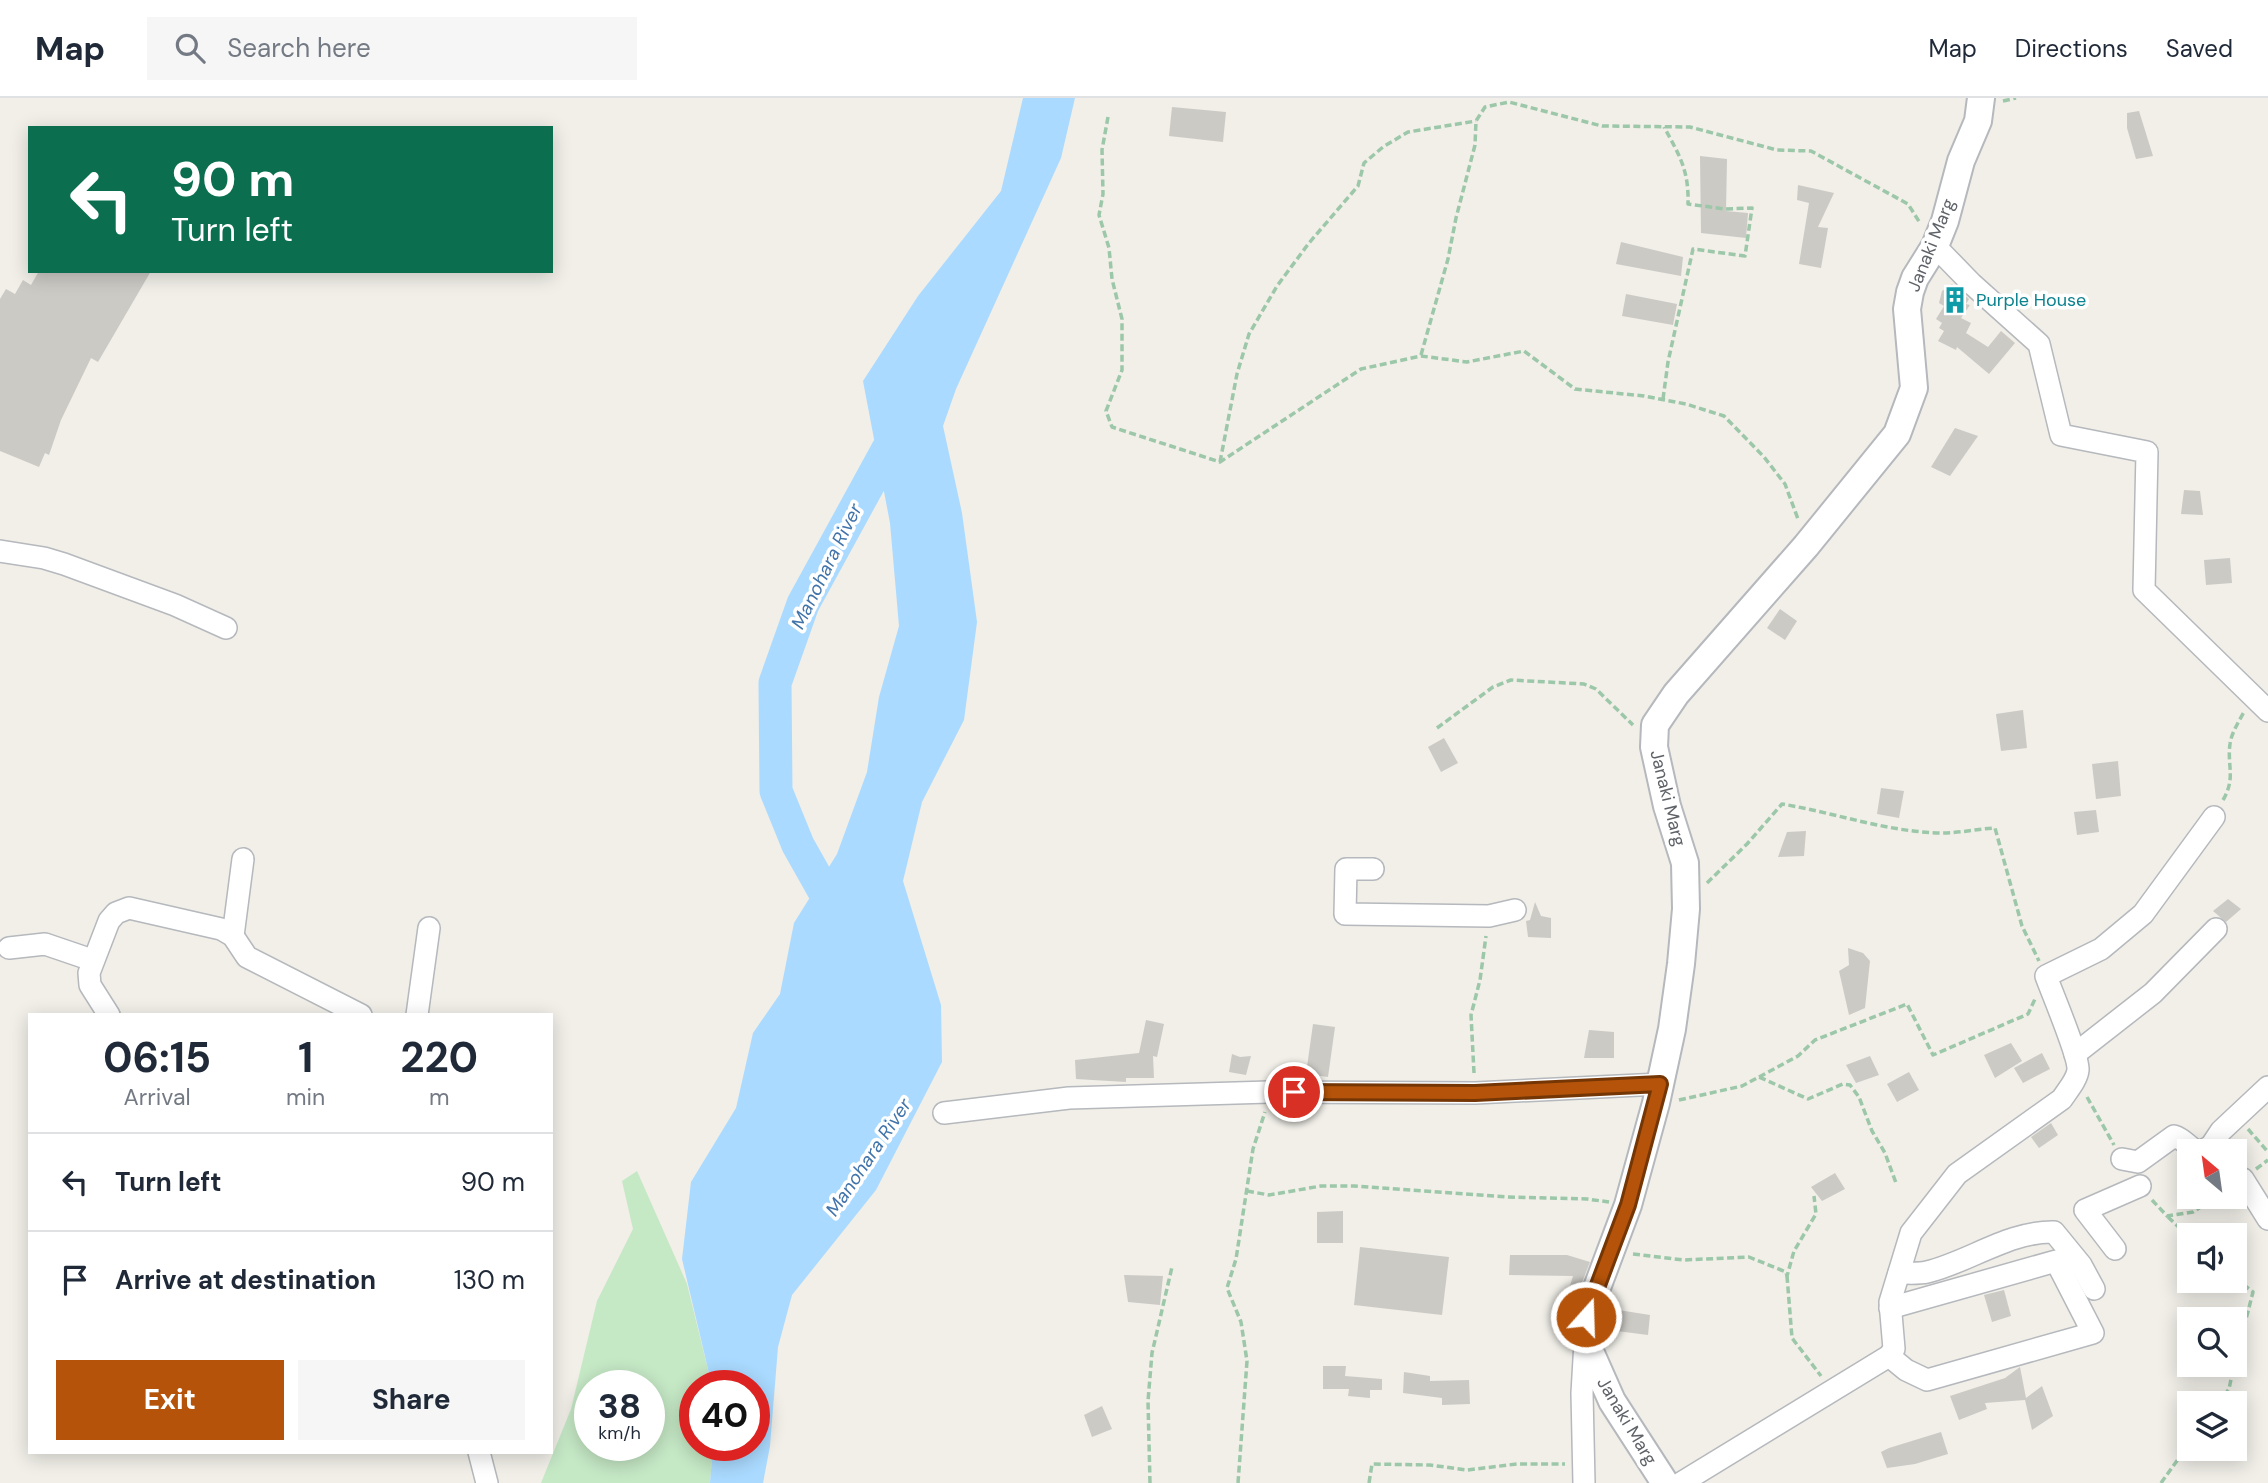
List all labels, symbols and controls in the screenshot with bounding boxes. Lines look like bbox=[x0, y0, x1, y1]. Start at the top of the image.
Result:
search box bbox=[147, 17, 637, 80]
text: Map bbox=[35, 27, 105, 70]
icon: search bbox=[171, 29, 209, 67]
text: Search here bbox=[227, 31, 371, 65]
text: Map bbox=[1929, 33, 1977, 64]
text: Directions bbox=[2015, 33, 2128, 64]
text: Saved bbox=[2166, 33, 2233, 64]
text: 90 m bbox=[171, 147, 294, 211]
icon: left bbox=[56, 154, 147, 245]
street label: Janaki Marg bbox=[1901, 195, 1961, 295]
text: Turn left bbox=[171, 209, 293, 251]
building icon: Purple House bbox=[1940, 285, 1970, 315]
place label: Purple House bbox=[1976, 288, 2086, 312]
water label: Manohara River bbox=[785, 498, 868, 633]
street label: Janaki Marg bbox=[1644, 747, 1692, 849]
text: 06:15 bbox=[103, 1030, 211, 1085]
text: 1 bbox=[298, 1030, 313, 1085]
text: 220 bbox=[400, 1030, 478, 1085]
pin bbox=[1264, 1062, 1324, 1122]
icon: arrive bbox=[1275, 1073, 1313, 1111]
text: Arrival bbox=[124, 1082, 191, 1112]
text: min bbox=[286, 1082, 325, 1112]
text: m bbox=[429, 1082, 449, 1112]
water label: Manohara River bbox=[820, 1093, 918, 1221]
north arrow bbox=[2177, 1139, 2247, 1209]
map controls bbox=[2177, 1139, 2247, 1461]
icon: left bbox=[56, 1163, 94, 1201]
text: Turn left bbox=[115, 1165, 222, 1199]
text: 90 m bbox=[461, 1165, 525, 1199]
button: sound bbox=[2177, 1223, 2247, 1293]
icon: arrive bbox=[56, 1261, 94, 1299]
text: Arrive at destination bbox=[115, 1263, 376, 1297]
text: 130 m bbox=[454, 1263, 525, 1297]
position arrow bbox=[1549, 1280, 1623, 1354]
button: search bbox=[2177, 1307, 2247, 1377]
button: Exit bbox=[56, 1360, 284, 1440]
button: Share bbox=[298, 1360, 525, 1440]
speed limit sign: 40 bbox=[679, 1370, 770, 1461]
street label: Janaki Marg bbox=[1591, 1373, 1663, 1469]
text: 38 bbox=[598, 1383, 641, 1429]
button: layers bbox=[2177, 1391, 2247, 1461]
text: km/h bbox=[598, 1421, 641, 1445]

